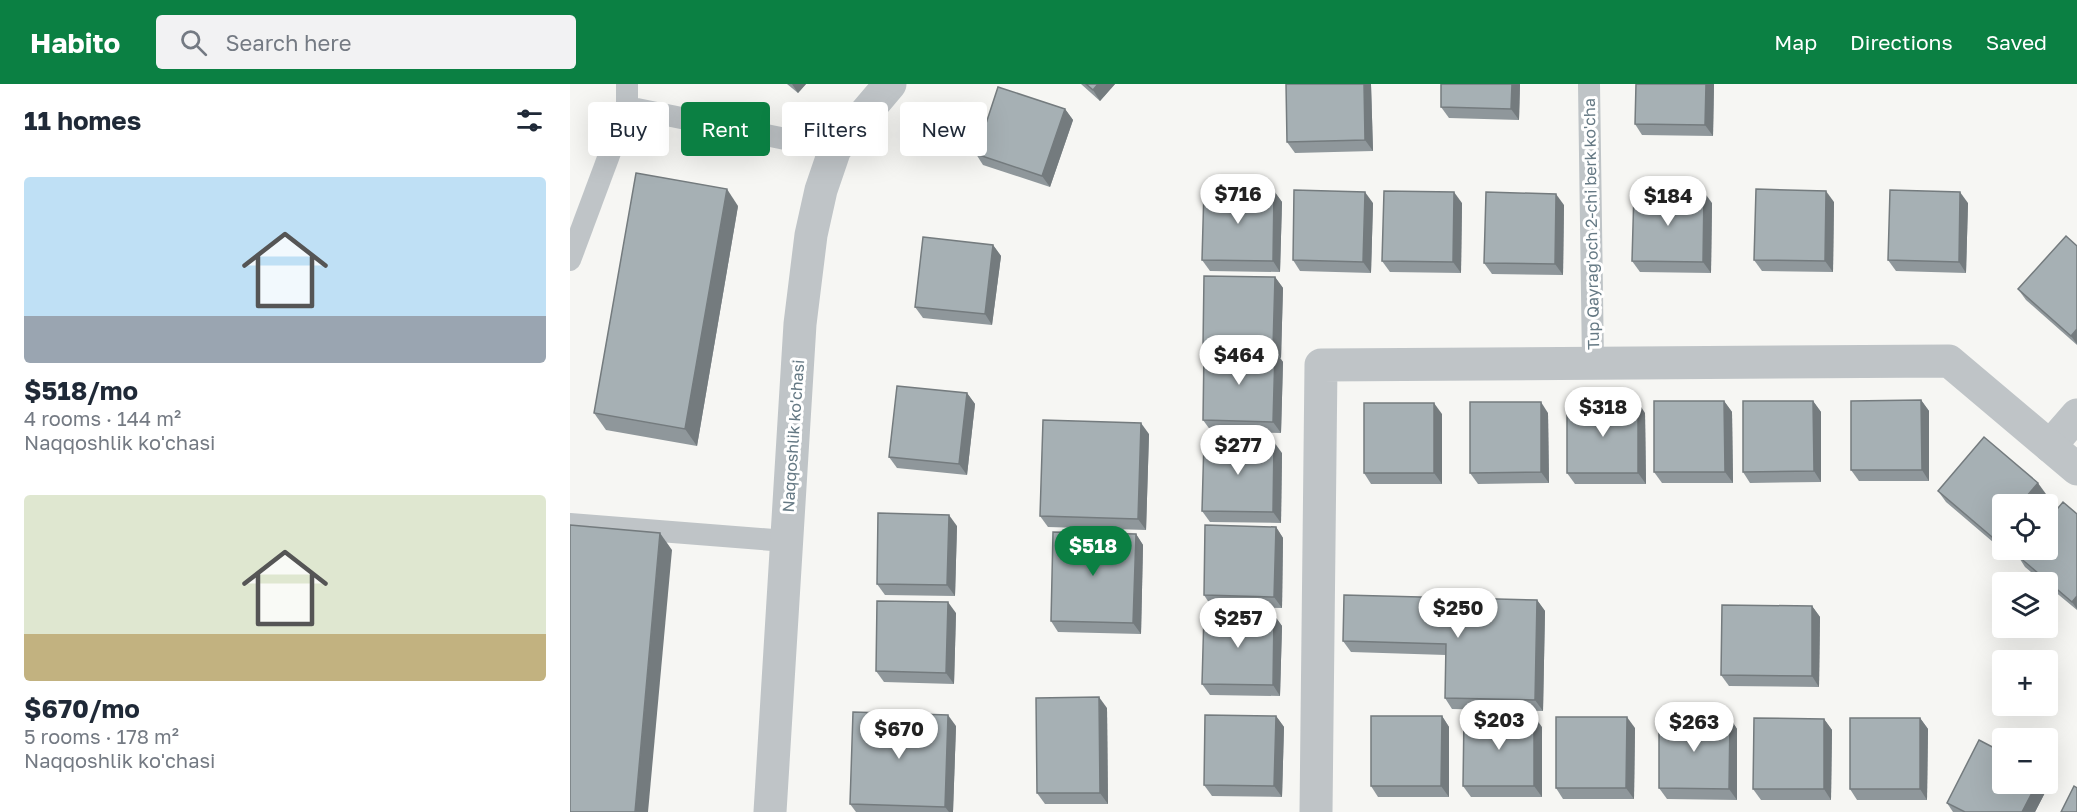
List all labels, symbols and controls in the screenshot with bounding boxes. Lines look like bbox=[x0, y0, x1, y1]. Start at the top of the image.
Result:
search box bbox=[156, 15, 576, 69]
text: Habito bbox=[30, 26, 120, 59]
icon: search bbox=[177, 26, 210, 59]
text: Search here bbox=[225, 29, 351, 56]
text: Map bbox=[1774, 29, 1817, 55]
text: Directions bbox=[1850, 29, 1953, 55]
text: Saved bbox=[1986, 29, 2047, 55]
street label: Tup Qayrag'och 2-chi berk ko'cha bbox=[1579, 98, 1603, 350]
chip: Buy bbox=[588, 102, 669, 156]
chip: Rent bbox=[681, 102, 770, 156]
chip: Filters bbox=[782, 102, 888, 156]
chip: New bbox=[900, 102, 987, 156]
icon: filters bbox=[513, 104, 546, 137]
text: 11 homes bbox=[24, 105, 141, 136]
pin: $716 bbox=[1202, 174, 1274, 225]
pin: $184 bbox=[1632, 176, 1704, 227]
text: $716 bbox=[1214, 181, 1262, 205]
text: $184 bbox=[1644, 183, 1693, 207]
icon: home bbox=[231, 216, 339, 324]
pin: $464 bbox=[1203, 335, 1275, 386]
text: $464 bbox=[1213, 342, 1265, 366]
street label: Naqqoshlik ko'chasi bbox=[778, 359, 808, 513]
text: $518/mo bbox=[24, 375, 138, 406]
pin: $318 bbox=[1567, 387, 1639, 438]
text: $318 bbox=[1579, 394, 1627, 418]
text: 4 rooms · 144 m² bbox=[24, 406, 181, 430]
pin: $277 bbox=[1202, 425, 1274, 476]
text: Naqqoshlik ko'chasi bbox=[24, 430, 215, 454]
text: $277 bbox=[1214, 432, 1262, 456]
map controls bbox=[1992, 494, 2058, 794]
button: locate bbox=[1992, 494, 2058, 560]
pin: $518 bbox=[1057, 526, 1129, 577]
text: $518 bbox=[1069, 533, 1117, 557]
icon: home bbox=[231, 534, 339, 642]
button: layers bbox=[1992, 572, 2058, 638]
pin: $250 bbox=[1422, 588, 1494, 639]
text: $250 bbox=[1433, 595, 1483, 619]
pin: $257 bbox=[1202, 598, 1274, 649]
text: $257 bbox=[1214, 605, 1262, 629]
button: + bbox=[1992, 650, 2058, 716]
text: $670/mo bbox=[24, 693, 140, 724]
pin: $203 bbox=[1463, 700, 1535, 751]
pin: $263 bbox=[1658, 702, 1730, 753]
text: $203 bbox=[1474, 707, 1524, 731]
pin: $670 bbox=[863, 709, 935, 760]
text: $263 bbox=[1669, 709, 1719, 733]
text: $670 bbox=[874, 716, 924, 740]
text: 5 rooms · 178 m² bbox=[24, 724, 179, 748]
button: − bbox=[1992, 728, 2058, 794]
text: Naqqoshlik ko'chasi bbox=[24, 748, 215, 772]

